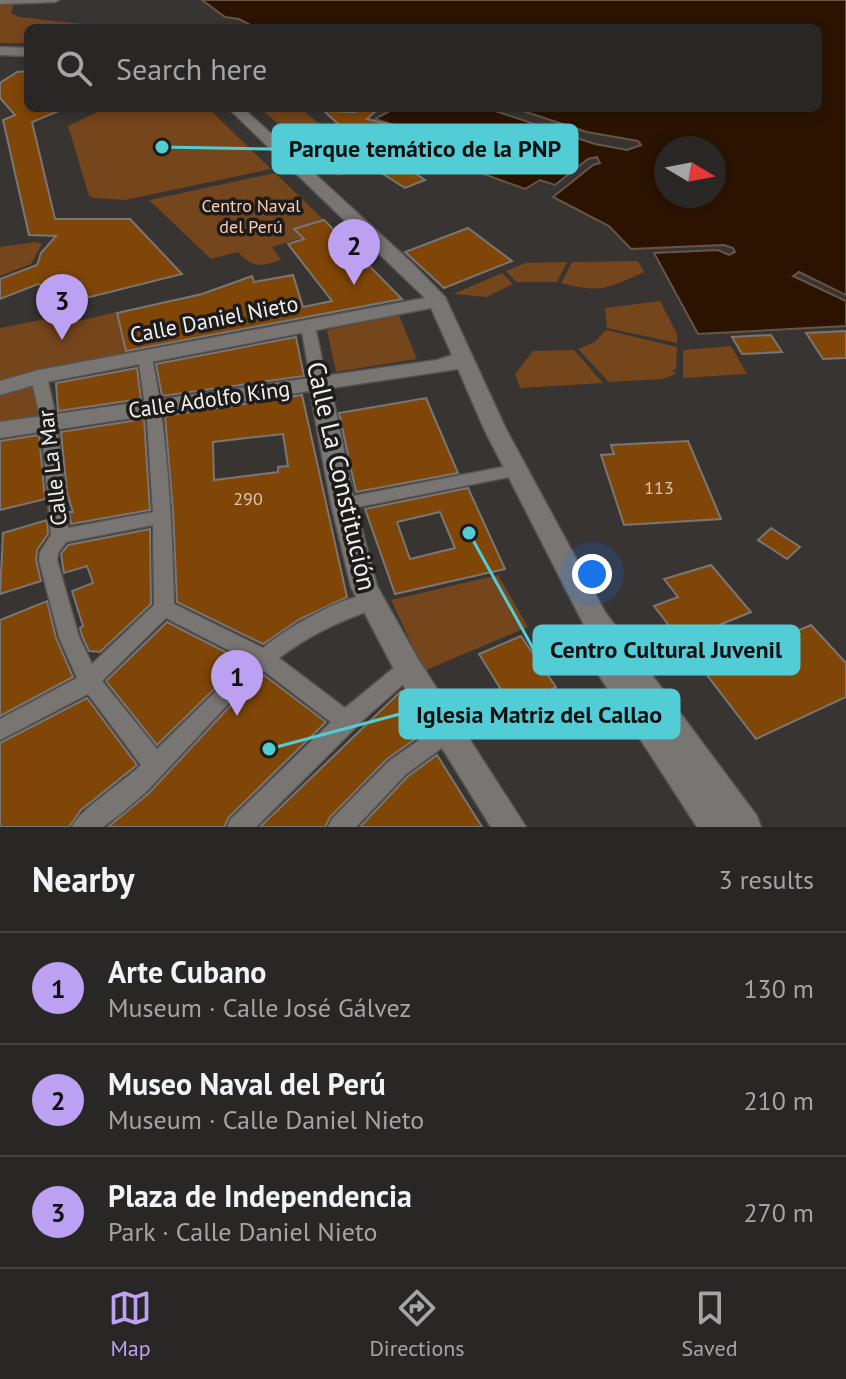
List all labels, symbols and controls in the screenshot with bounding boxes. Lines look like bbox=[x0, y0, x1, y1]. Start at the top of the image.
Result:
search box bbox=[24, 24, 822, 112]
icon: search bbox=[52, 46, 96, 90]
text: Search here bbox=[116, 49, 267, 88]
callout: Parque temático de la PNP bbox=[273, 125, 577, 173]
text: Parque temático de la PNP bbox=[289, 133, 561, 164]
north arrow bbox=[654, 136, 726, 208]
park label: Centro Naval del Perú bbox=[201, 194, 301, 238]
pin: 2 bbox=[328, 219, 380, 285]
pin: 3 bbox=[36, 274, 88, 340]
street label: Calle Daniel Nieto bbox=[128, 289, 300, 349]
street label: Calle La Constitución bbox=[300, 358, 384, 594]
street label: Calle Adolfo King bbox=[126, 374, 292, 424]
street label: Calle La Mar bbox=[31, 408, 73, 528]
house number: 113 bbox=[644, 476, 674, 499]
house number: 290 bbox=[233, 487, 263, 510]
your location bbox=[572, 554, 612, 594]
callout: Centro Cultural Juvenil bbox=[534, 626, 799, 674]
text: Centro Cultural Juvenil bbox=[550, 634, 783, 665]
pin: 1 bbox=[211, 650, 263, 716]
callout: Iglesia Matriz del Callao bbox=[400, 690, 679, 738]
text: Iglesia Matriz del Callao bbox=[416, 699, 662, 730]
text: Nearby bbox=[32, 857, 134, 901]
text: 3 results bbox=[719, 863, 814, 896]
text: Arte Cubano bbox=[108, 952, 266, 991]
text: 1 bbox=[51, 972, 65, 1005]
text: 130 m bbox=[743, 972, 814, 1005]
text: Museum · Calle José Gálvez bbox=[108, 991, 411, 1024]
text: Museo Naval del Perú bbox=[108, 1064, 386, 1103]
text: 2 bbox=[51, 1084, 65, 1117]
text: 210 m bbox=[743, 1084, 814, 1117]
text: Museum · Calle Daniel Nieto bbox=[108, 1103, 424, 1136]
text: Plaza de Independencia bbox=[108, 1176, 412, 1215]
text: 3 bbox=[51, 1196, 65, 1229]
text: 270 m bbox=[743, 1196, 814, 1229]
text: Park · Calle Daniel Nieto bbox=[108, 1215, 377, 1248]
tab: Map bbox=[108, 1286, 152, 1362]
tab: Directions bbox=[369, 1286, 465, 1362]
tab: Saved bbox=[682, 1286, 737, 1362]

